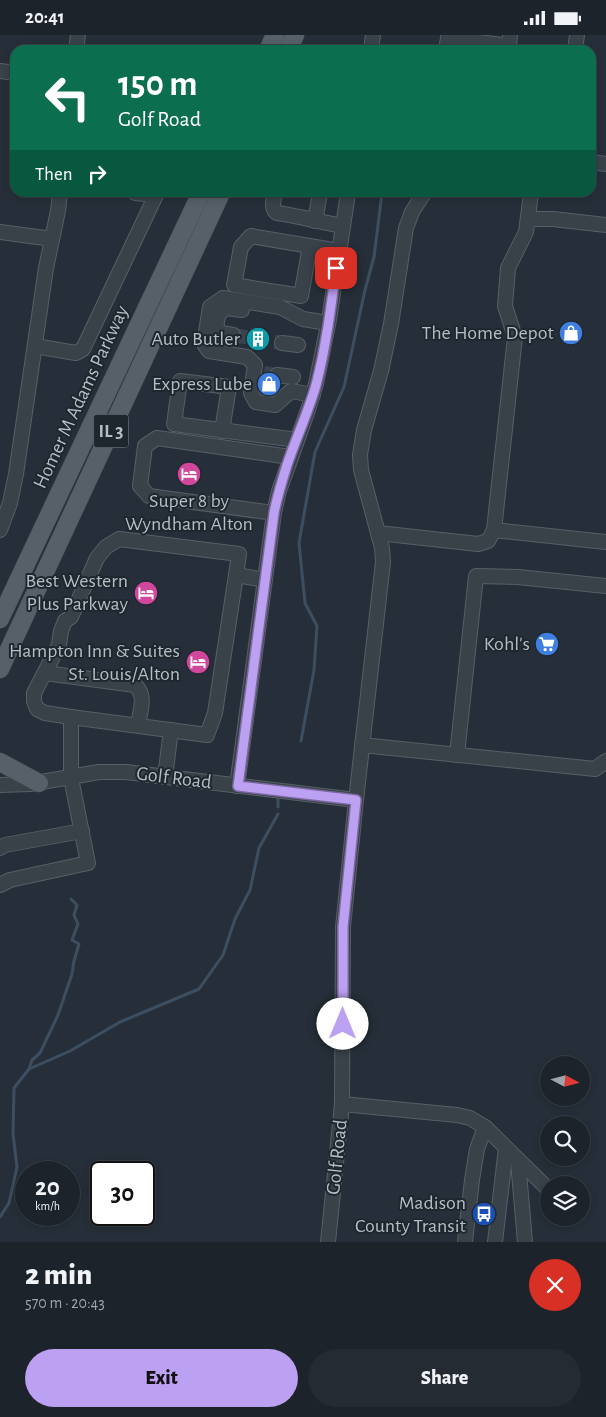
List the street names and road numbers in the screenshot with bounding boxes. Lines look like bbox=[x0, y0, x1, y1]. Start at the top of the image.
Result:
street label: Homer M Adams Parkway bbox=[30, 302, 132, 492]
road number: IL 3 bbox=[94, 415, 128, 447]
street label: Golf Road bbox=[135, 763, 213, 793]
street label: Golf Road bbox=[323, 1118, 351, 1196]

